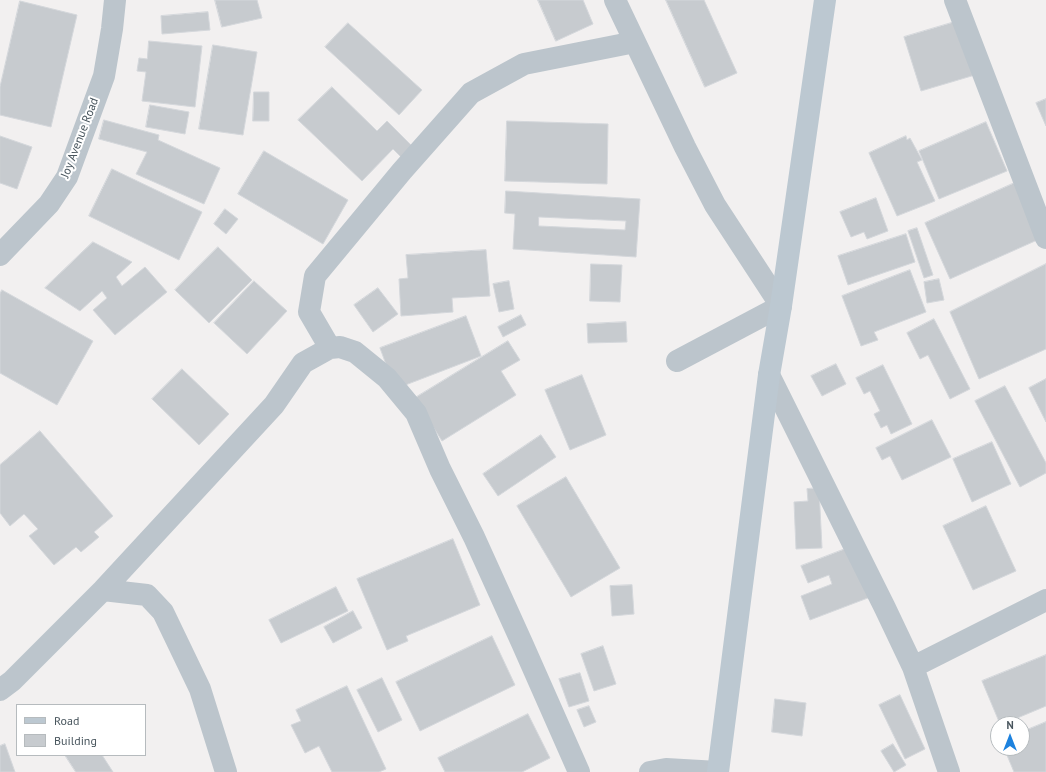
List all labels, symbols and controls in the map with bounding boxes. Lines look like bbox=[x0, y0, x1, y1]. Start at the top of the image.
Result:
street label: Joy Avenue Road bbox=[58, 96, 102, 180]
legend bbox=[16, 704, 146, 756]
text: Road bbox=[54, 713, 79, 728]
north arrow bbox=[990, 716, 1030, 756]
text: N bbox=[1006, 718, 1014, 732]
text: Building bbox=[54, 733, 97, 748]

